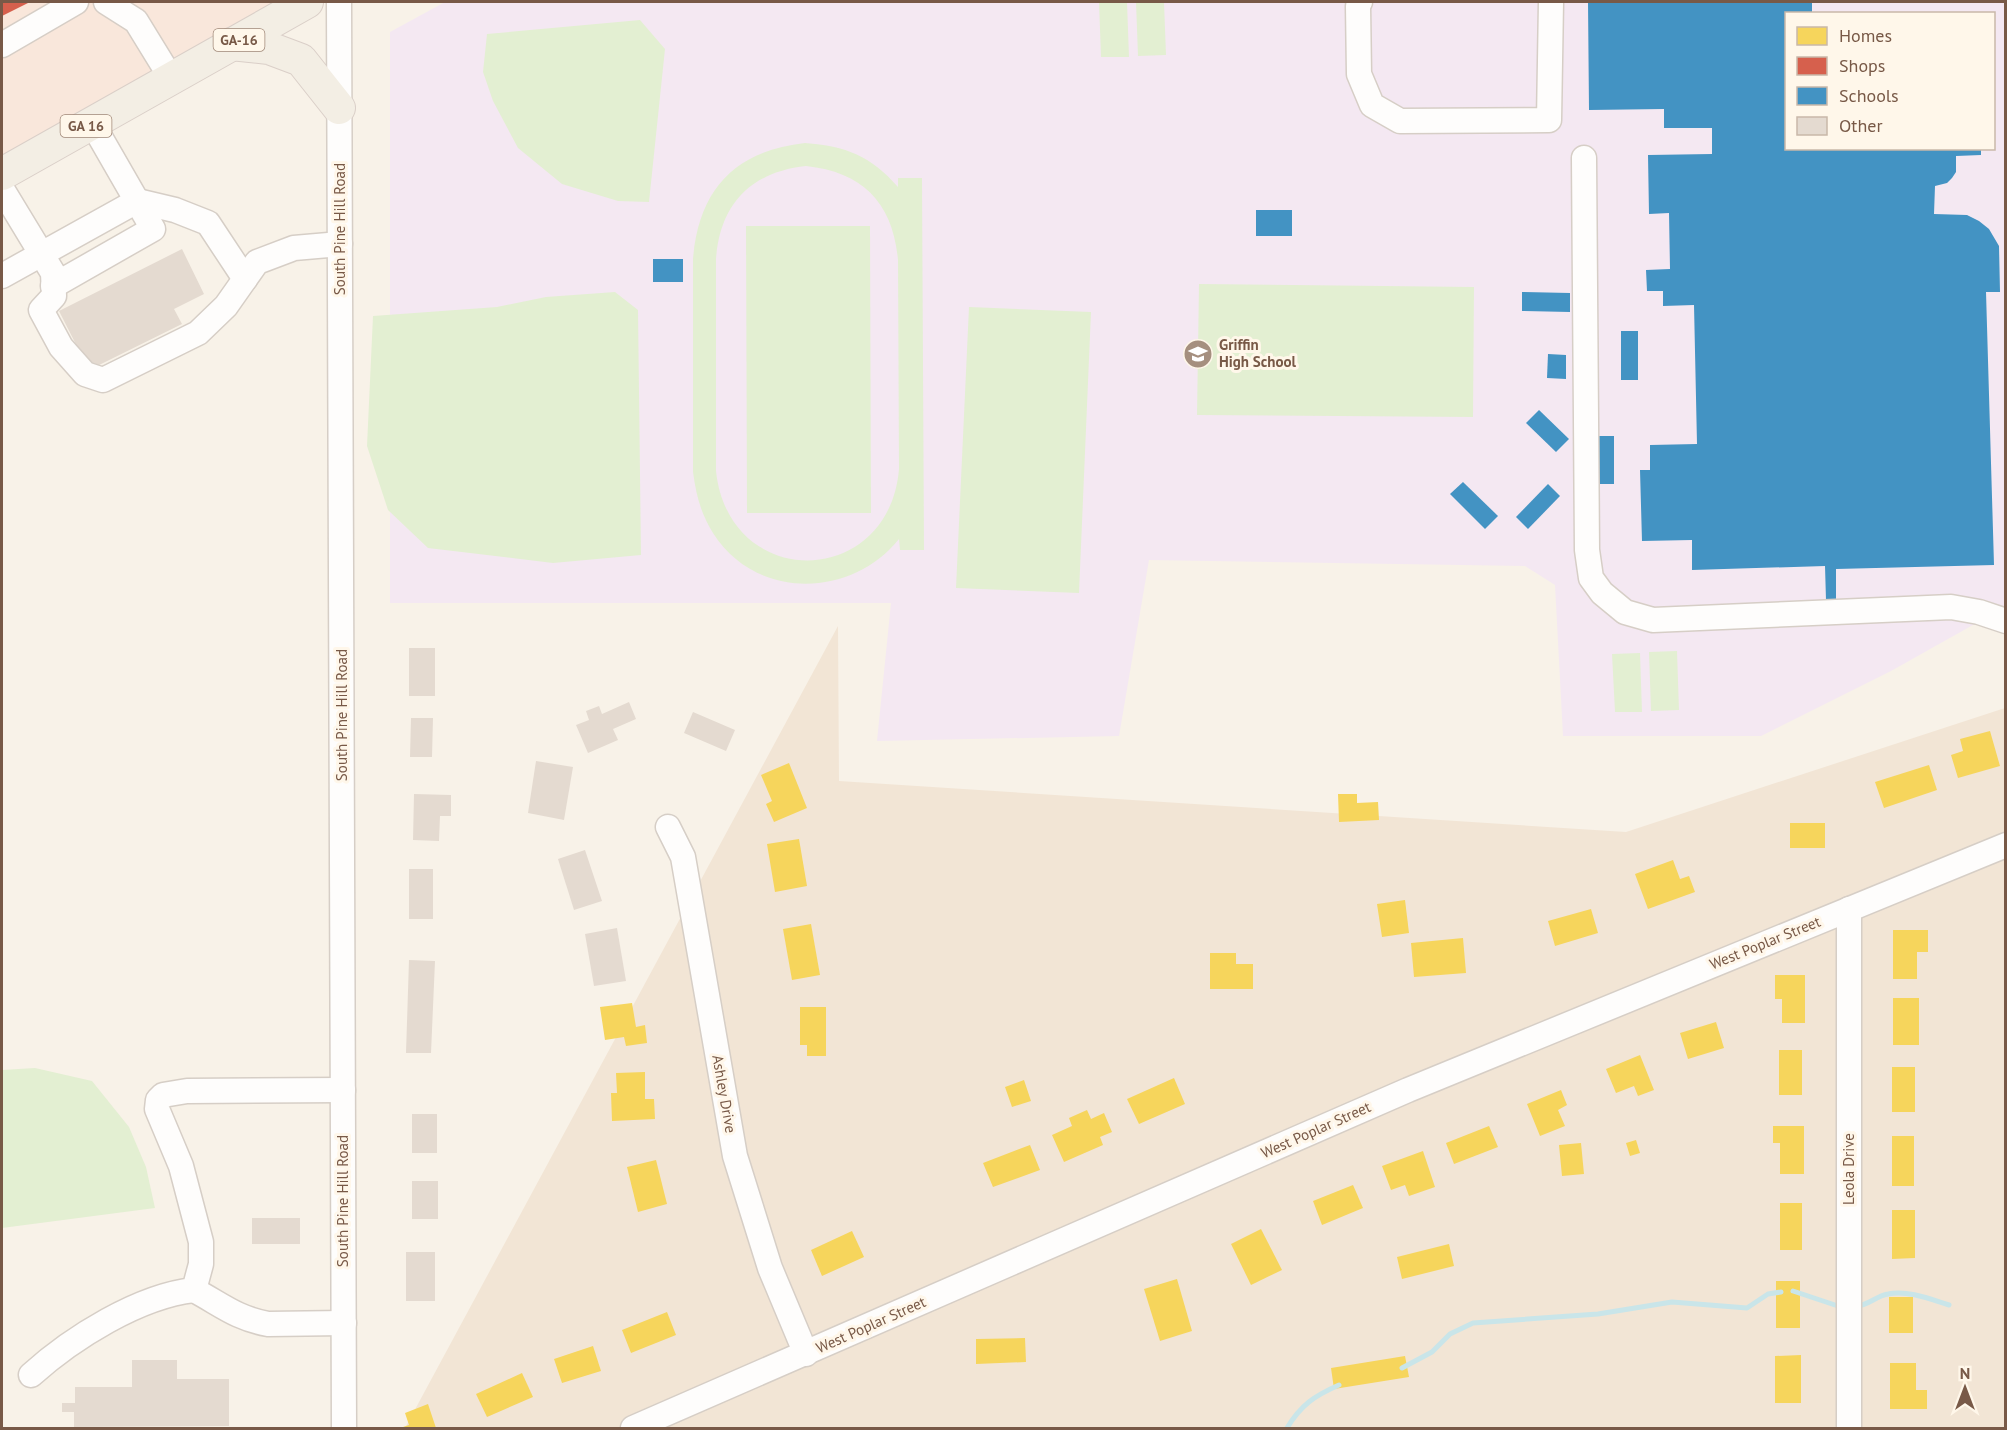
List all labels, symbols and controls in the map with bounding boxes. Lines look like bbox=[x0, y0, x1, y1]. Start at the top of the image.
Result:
legend bbox=[1785, 12, 1995, 150]
text: Homes bbox=[1839, 24, 1892, 47]
road number: GA-16 bbox=[214, 29, 264, 51]
text: Shops bbox=[1839, 54, 1885, 77]
text: Schools bbox=[1839, 84, 1899, 107]
text: Other bbox=[1839, 114, 1883, 137]
road number: GA 16 bbox=[60, 115, 112, 137]
street label: South Pine Hill Road bbox=[330, 163, 349, 295]
place label: Griffin High School bbox=[1219, 335, 1297, 371]
school or university icon: Griffin High School bbox=[1182, 338, 1214, 370]
street label: South Pine Hill Road bbox=[332, 649, 351, 781]
street label: West Poplar Street bbox=[1707, 912, 1823, 973]
street label: Ashley Drive bbox=[708, 1053, 741, 1134]
street label: West Poplar Street bbox=[1258, 1097, 1374, 1162]
street label: Leola Drive bbox=[1839, 1133, 1858, 1205]
street label: South Pine Hill Road bbox=[333, 1135, 352, 1267]
street label: West Poplar Street bbox=[813, 1292, 929, 1357]
north arrow bbox=[1935, 1358, 1995, 1418]
text: N bbox=[1960, 1363, 1970, 1383]

